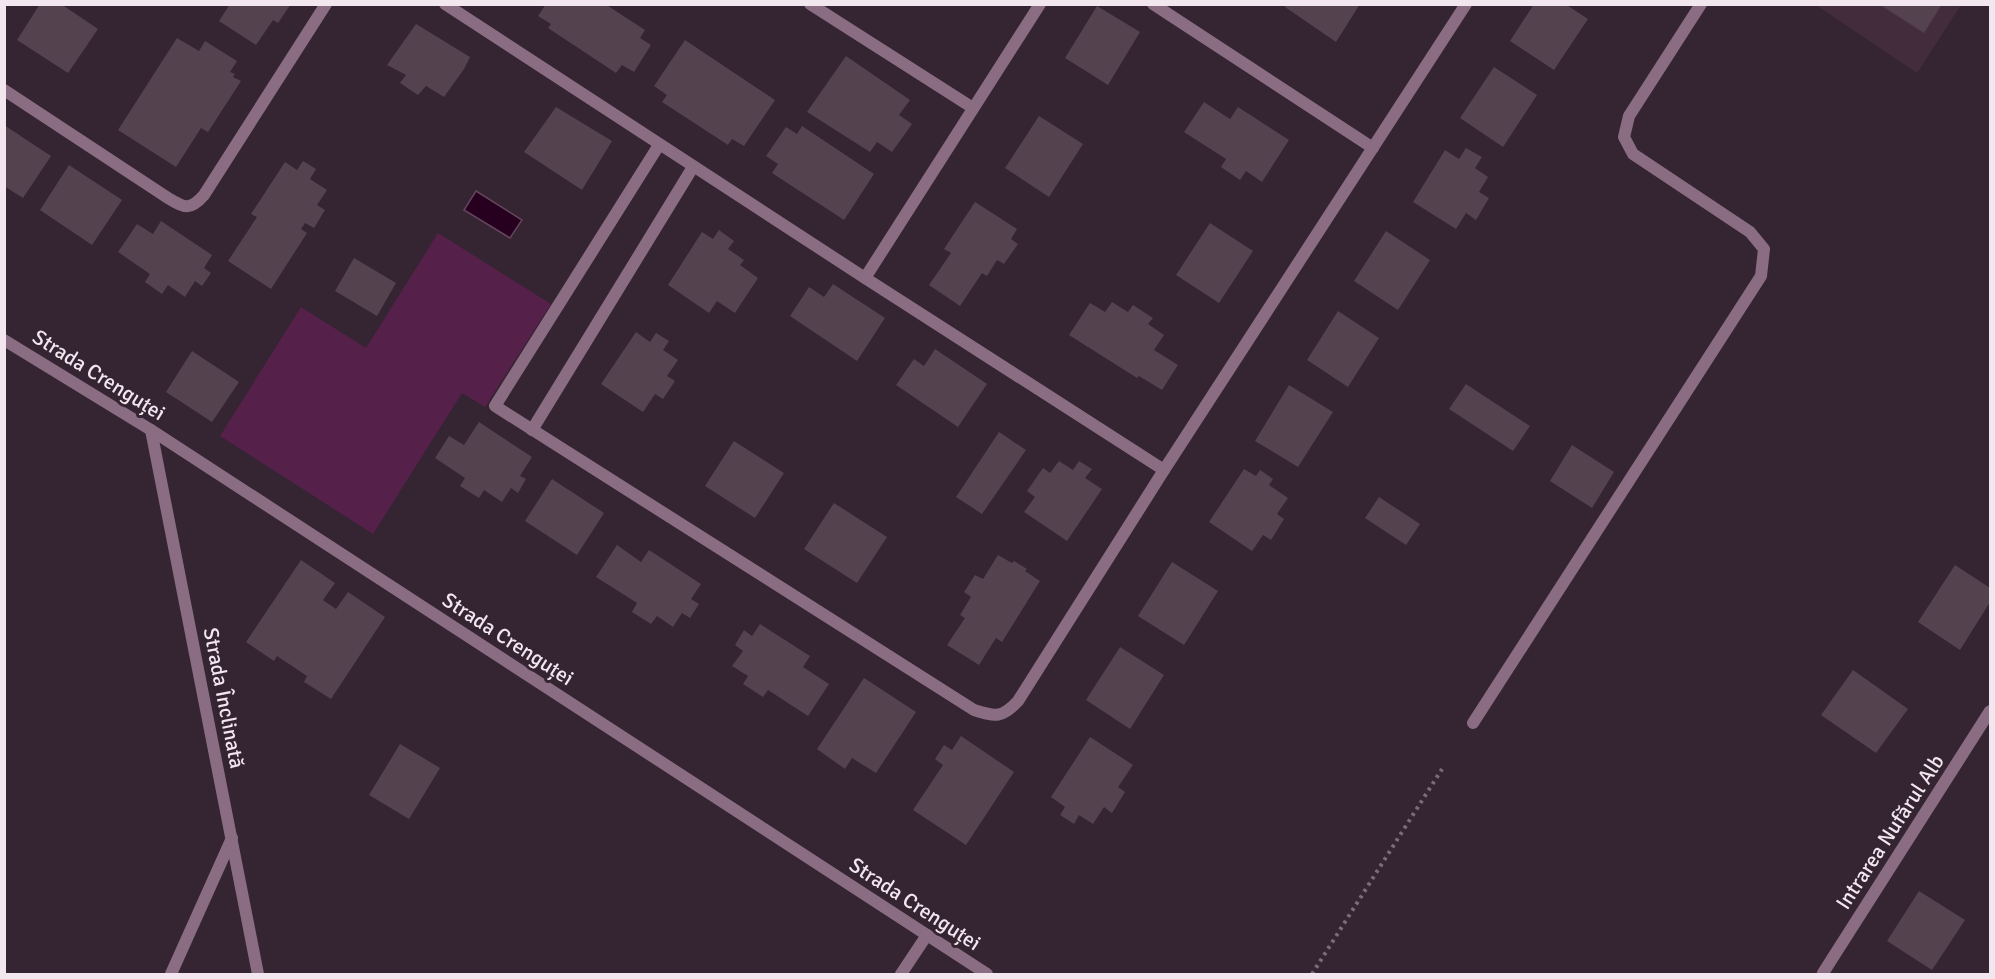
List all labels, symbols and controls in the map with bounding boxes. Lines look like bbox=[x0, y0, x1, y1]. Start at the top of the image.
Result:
street label: Strada Crenguței bbox=[28, 324, 170, 426]
street label: Strada Crenguței bbox=[437, 587, 579, 691]
street label: Strada Înclinată bbox=[198, 625, 250, 771]
street label: Intrarea Nufărul Alb bbox=[1830, 750, 1950, 914]
street label: Strada Crenguței bbox=[844, 852, 986, 956]

